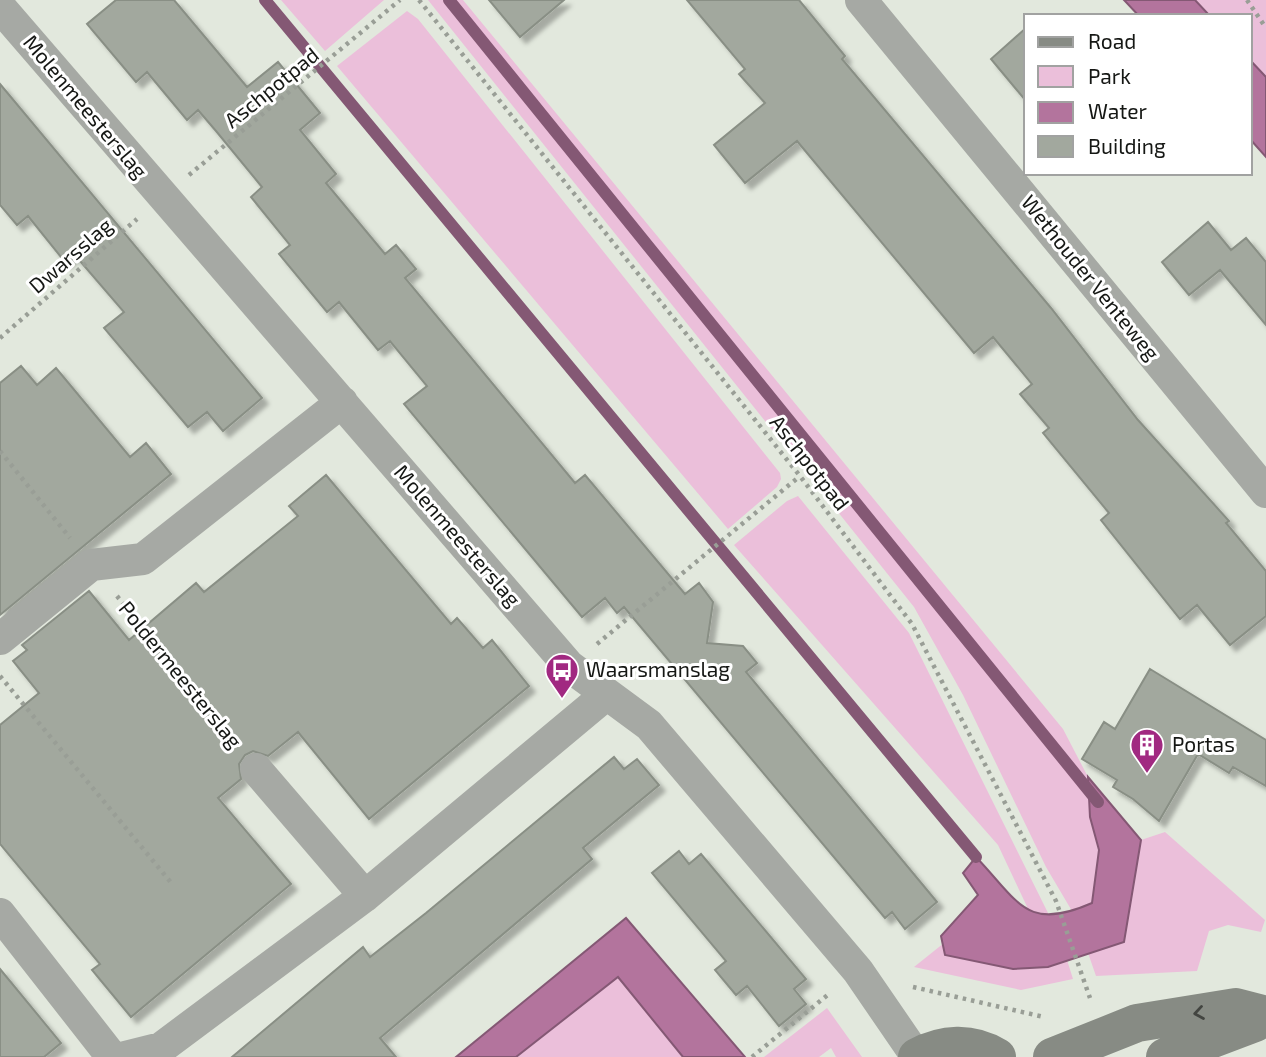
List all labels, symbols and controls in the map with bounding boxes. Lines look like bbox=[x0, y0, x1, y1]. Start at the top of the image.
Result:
legend bbox=[1024, 14, 1252, 175]
text: Road bbox=[1088, 28, 1136, 53]
street label: Molenmeesterslag bbox=[19, 29, 154, 183]
street label: Aschpotpad bbox=[219, 41, 323, 132]
text: Park bbox=[1088, 63, 1131, 88]
text: Water bbox=[1088, 98, 1147, 123]
text: Building bbox=[1088, 133, 1166, 158]
street label: Wethouder Venteweg bbox=[1017, 189, 1166, 365]
street label: Dwarsslag bbox=[23, 212, 117, 298]
street label: Aschpotpad bbox=[765, 409, 855, 515]
street label: Molenmeesterslag bbox=[390, 459, 527, 611]
street label: Poldermeesterslag bbox=[114, 596, 248, 753]
bus stop icon: Waarsmanslag bbox=[543, 651, 581, 700]
place label: Waarsmanslag bbox=[586, 656, 730, 681]
building icon: Portas bbox=[1128, 726, 1166, 775]
place label: Portas bbox=[1172, 731, 1235, 756]
one-way arrow bbox=[1193, 1005, 1205, 1020]

